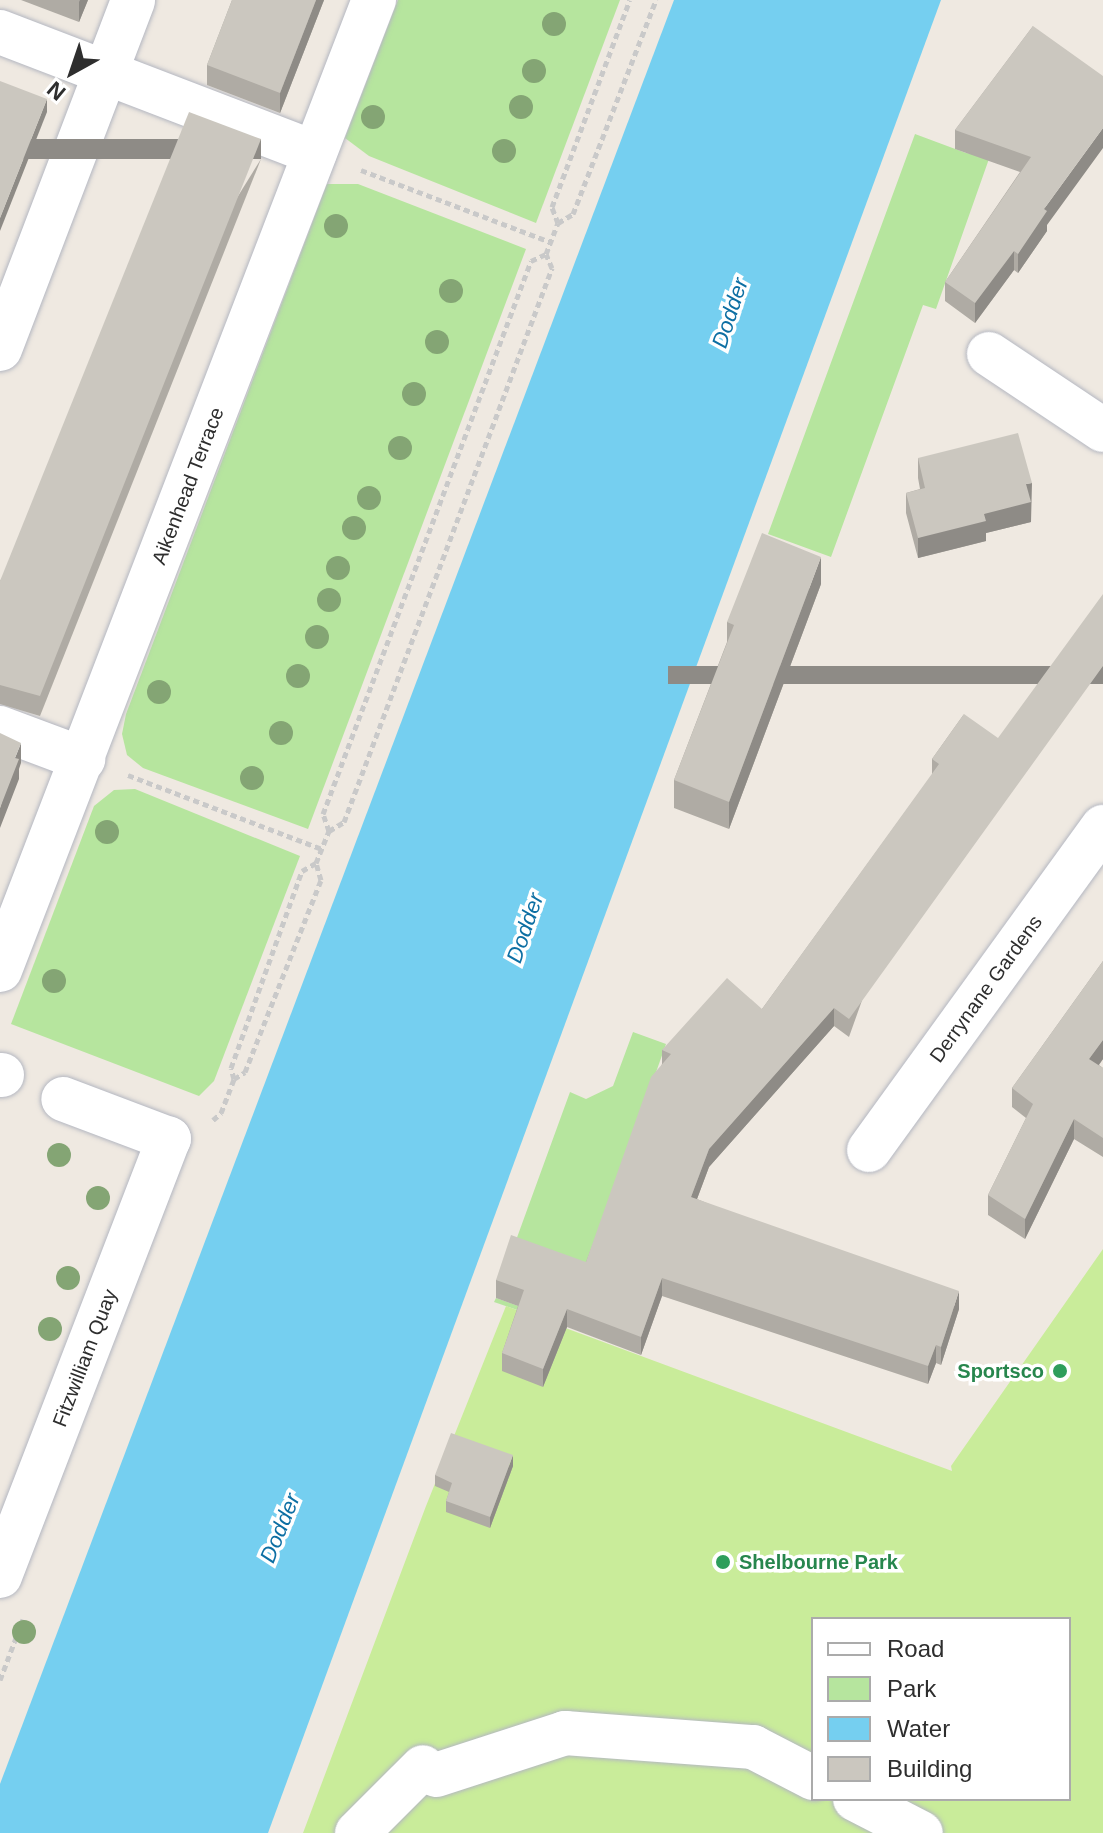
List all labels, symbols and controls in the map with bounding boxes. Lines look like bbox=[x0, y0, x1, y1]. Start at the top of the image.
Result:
north arrow bbox=[32, 32, 112, 112]
text: N bbox=[42, 76, 70, 105]
water label: Dodder bbox=[706, 275, 754, 351]
street label: Aikenhead Terrace bbox=[147, 404, 229, 568]
water label: Dodder bbox=[501, 890, 549, 966]
street label: Derrynane Gardens bbox=[925, 911, 1047, 1067]
street label: Fitzwilliam Quay bbox=[48, 1286, 122, 1430]
place label: Sportsco bbox=[957, 1359, 1044, 1383]
marker: Sportsco bbox=[1051, 1362, 1069, 1380]
water label: Dodder bbox=[254, 1490, 306, 1566]
place label: Shelbourne Park bbox=[739, 1550, 898, 1574]
marker: Shelbourne Park bbox=[714, 1553, 732, 1571]
legend bbox=[811, 1617, 1071, 1801]
text: Road bbox=[887, 1635, 944, 1662]
text: Park bbox=[887, 1675, 936, 1702]
text: Water bbox=[887, 1715, 950, 1742]
text: Building bbox=[887, 1755, 972, 1782]

